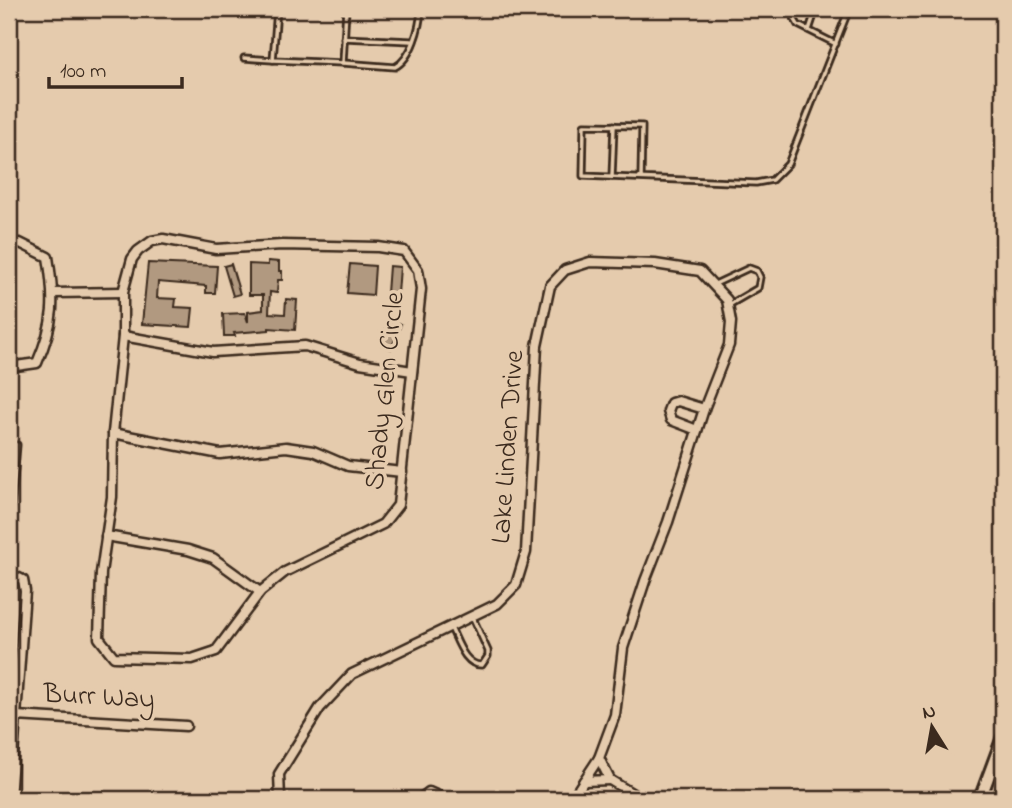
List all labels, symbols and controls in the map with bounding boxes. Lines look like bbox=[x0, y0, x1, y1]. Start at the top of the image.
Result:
scale bar bbox=[49, 46, 182, 90]
text: 100 m bbox=[60, 57, 106, 87]
street label: Shady Glen Circle bbox=[355, 289, 417, 492]
street label: Lake Linden Drive bbox=[482, 348, 536, 545]
street label: Burr Way bbox=[41, 675, 156, 721]
north arrow bbox=[897, 692, 967, 762]
text: N bbox=[920, 698, 938, 727]

